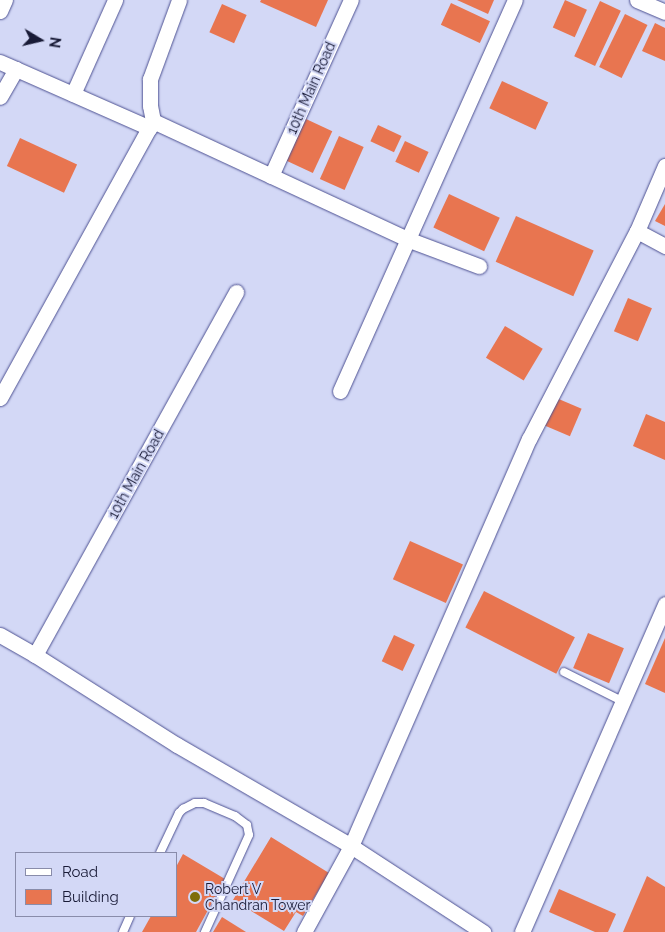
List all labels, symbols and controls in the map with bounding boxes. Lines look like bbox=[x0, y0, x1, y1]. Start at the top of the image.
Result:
north arrow bbox=[15, 15, 65, 65]
text: N bbox=[46, 36, 64, 49]
street label: 10th Main Road bbox=[283, 39, 339, 137]
street label: 10th Main Road bbox=[105, 427, 167, 521]
legend bbox=[15, 852, 178, 917]
text: Road bbox=[62, 863, 98, 881]
place label: Robert V Chandran Tower bbox=[205, 881, 311, 914]
text: Building bbox=[62, 888, 119, 906]
marker: Robert V Chandran Tower bbox=[189, 891, 201, 903]

